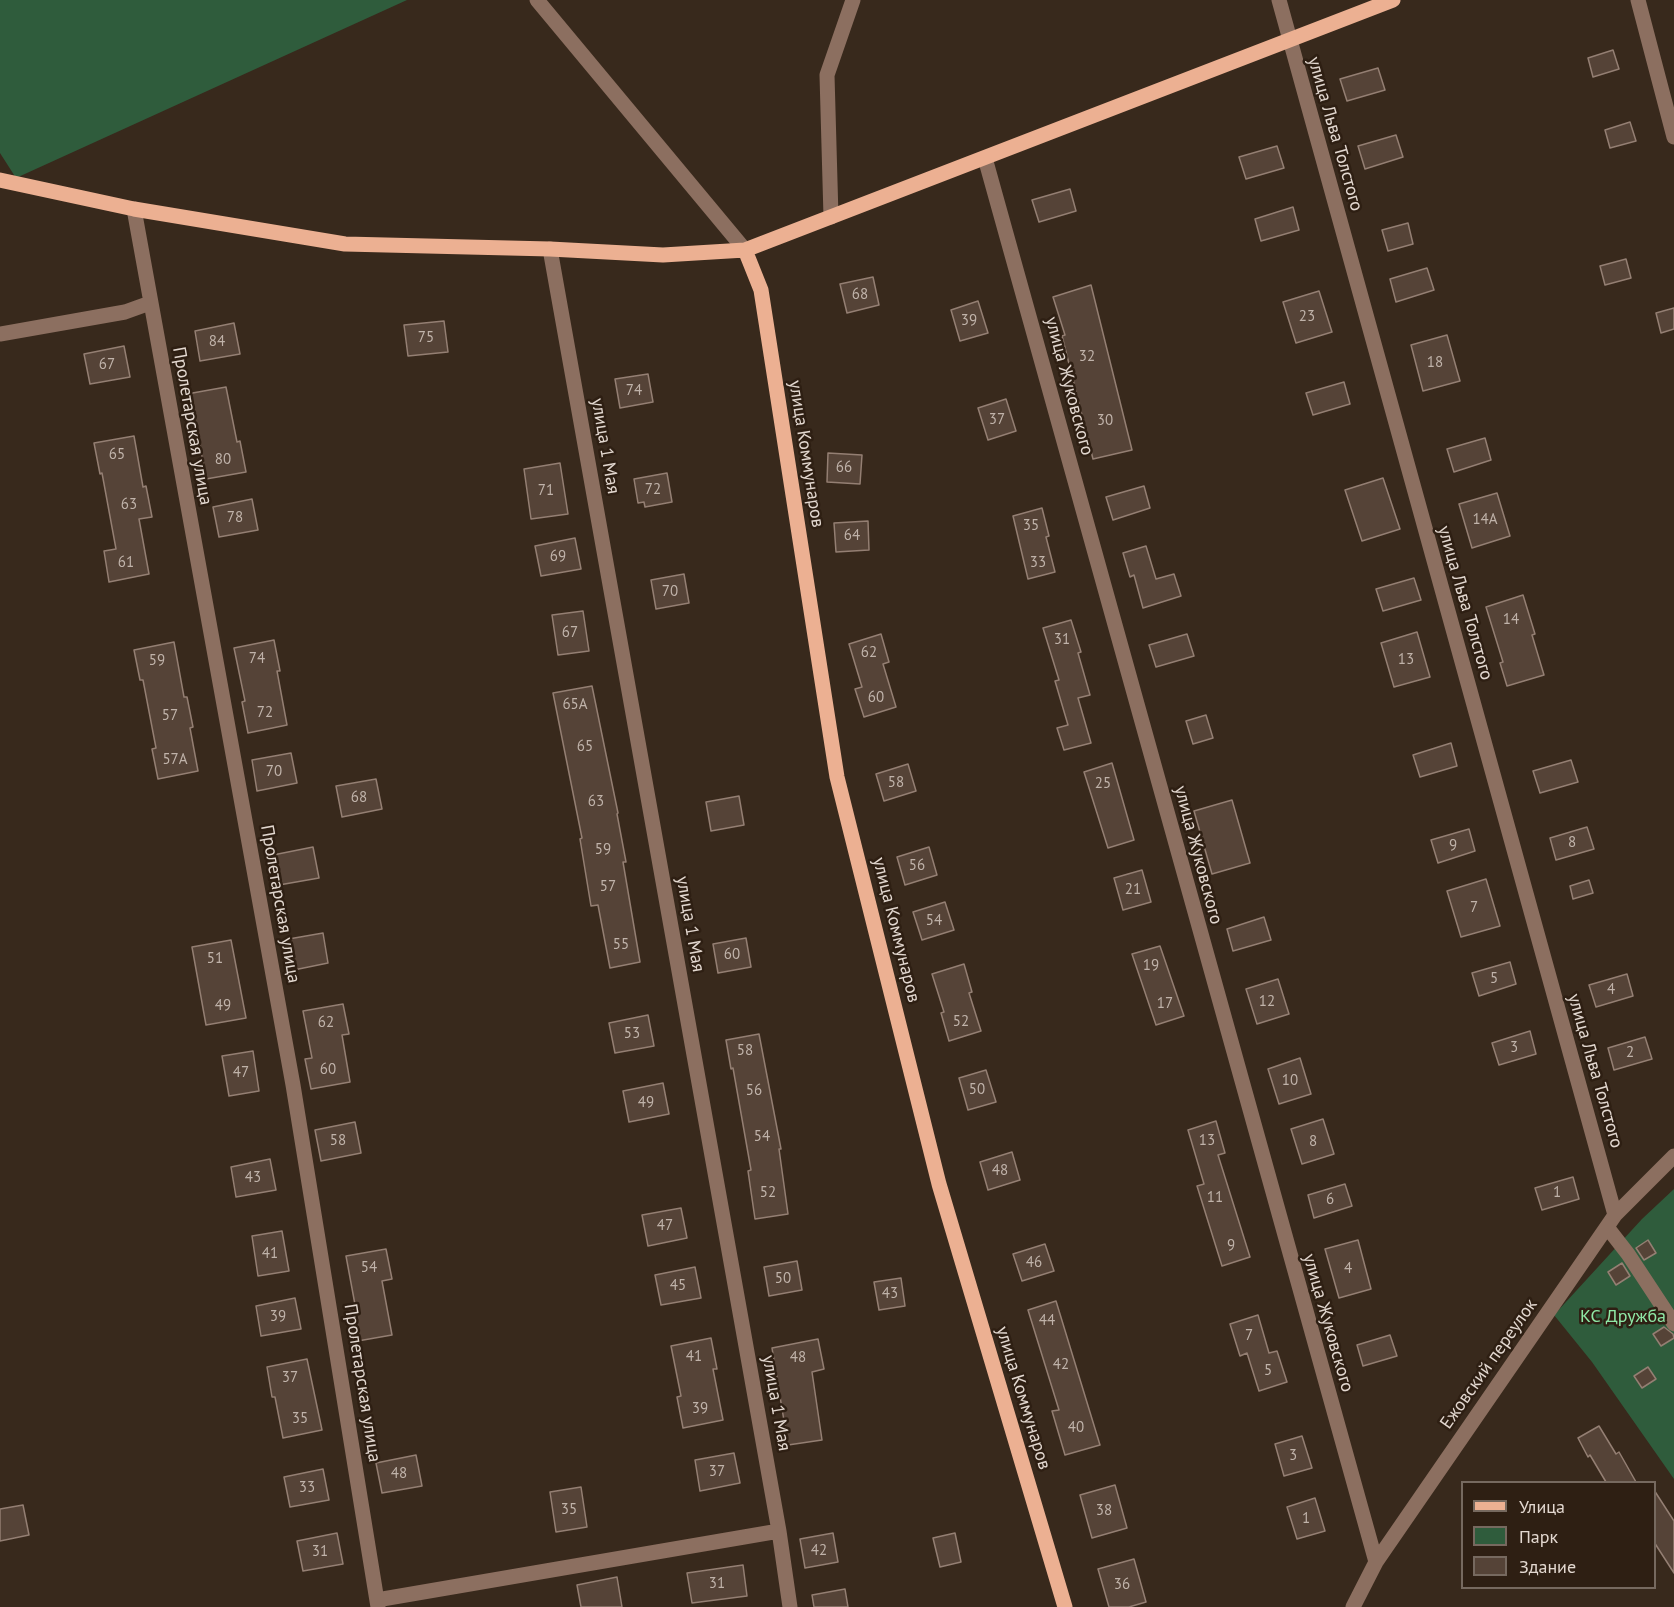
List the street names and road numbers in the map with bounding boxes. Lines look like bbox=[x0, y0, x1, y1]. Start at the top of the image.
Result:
street label: улица Льва Толстого bbox=[1303, 54, 1367, 214]
street label: улица Жуковского bbox=[1040, 314, 1098, 458]
street label: Пролетарская улица bbox=[167, 345, 217, 507]
street label: улица Коммунаров bbox=[784, 379, 828, 529]
street label: улица 1 Мая bbox=[586, 396, 624, 496]
street label: улица Льва Толстого bbox=[1433, 523, 1497, 683]
street label: улица Жуковского bbox=[1169, 783, 1227, 927]
street label: Пролетарская улица bbox=[255, 823, 305, 985]
street label: улица Коммунаров bbox=[868, 855, 924, 1005]
street label: улица 1 Мая bbox=[671, 874, 709, 974]
street label: улица Льва Толстого bbox=[1563, 991, 1627, 1151]
street label: улица Жуковского bbox=[1298, 1251, 1358, 1395]
street label: Ежовский переулок bbox=[1436, 1295, 1542, 1433]
street label: Пролетарская улица bbox=[339, 1302, 385, 1464]
street label: улица Коммунаров bbox=[991, 1324, 1055, 1472]
street label: улица 1 Мая bbox=[757, 1353, 795, 1453]

